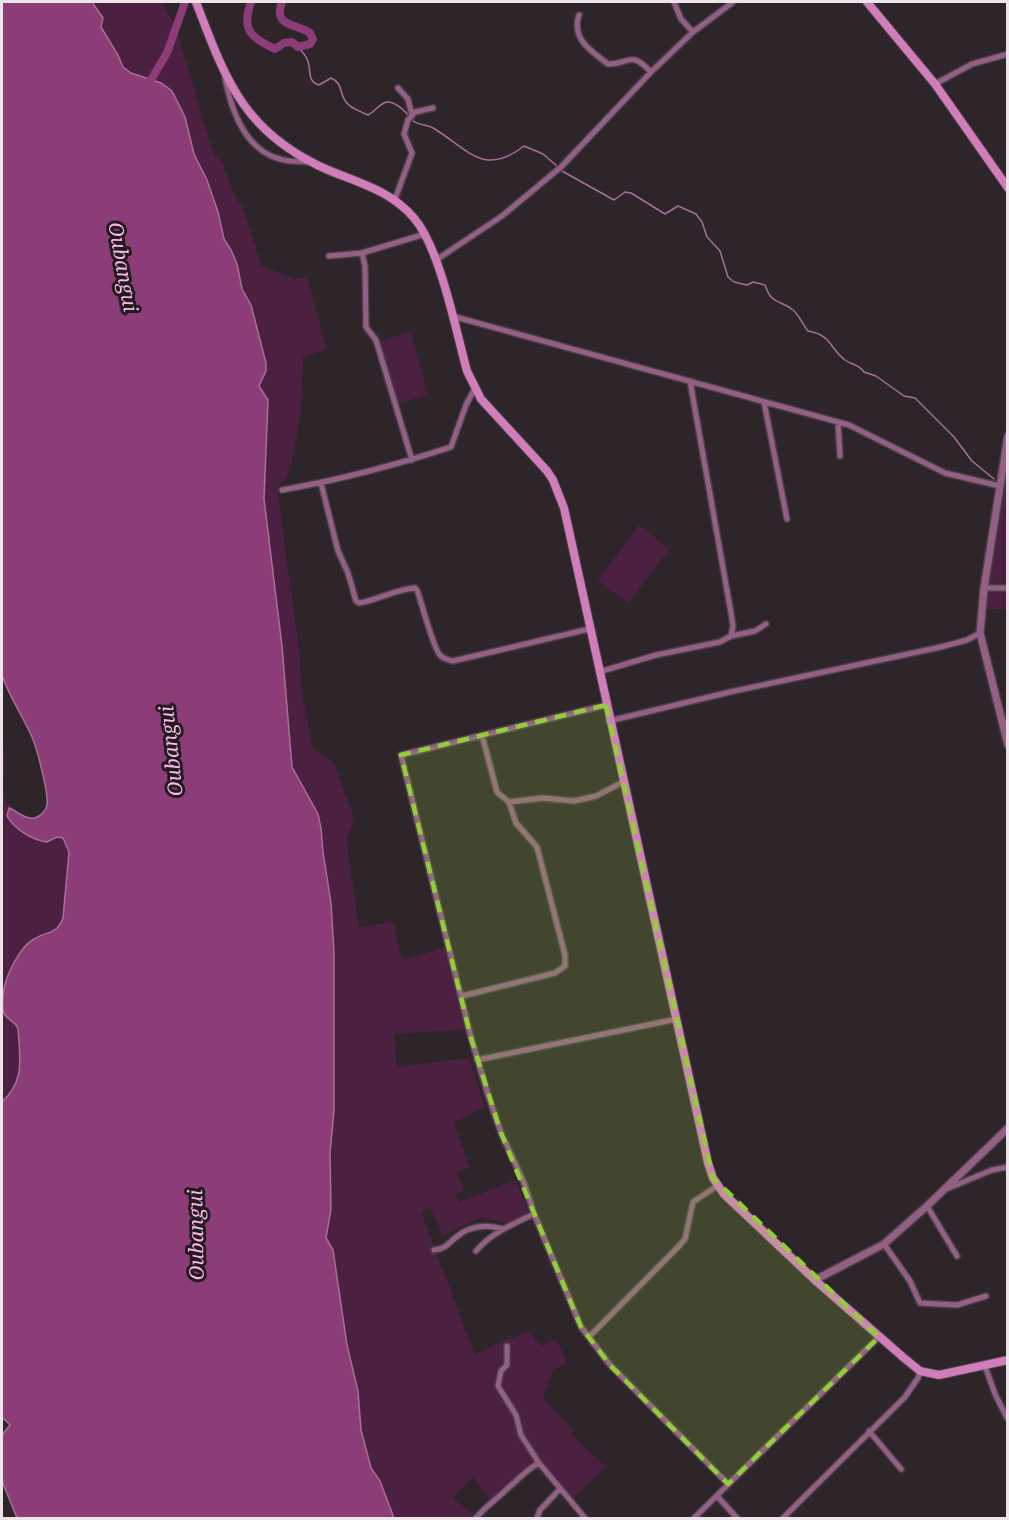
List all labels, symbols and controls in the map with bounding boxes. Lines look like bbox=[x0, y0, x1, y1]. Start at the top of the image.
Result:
water label: Oubangui bbox=[102, 220, 145, 314]
water label: Oubangui bbox=[152, 704, 189, 798]
water label: Oubangui bbox=[181, 1189, 210, 1281]

